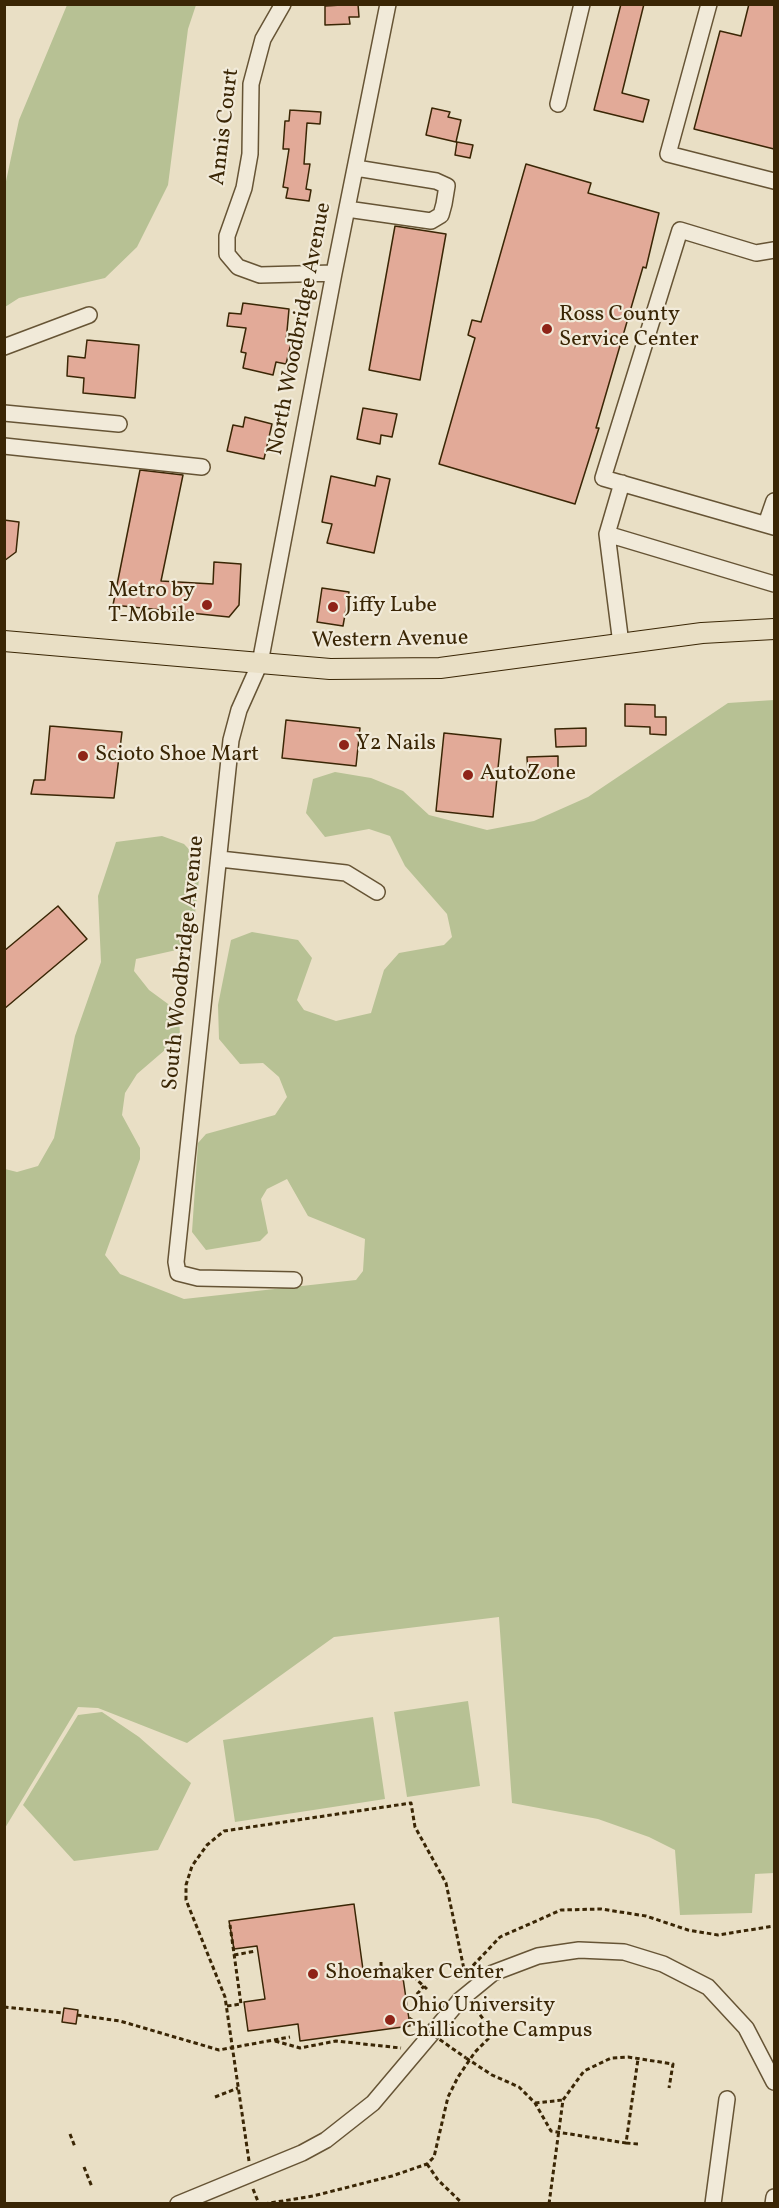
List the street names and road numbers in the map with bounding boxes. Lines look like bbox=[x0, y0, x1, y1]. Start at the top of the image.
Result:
street label: Annis Court bbox=[206, 67, 246, 187]
street label: North Woodbridge Avenue bbox=[264, 200, 338, 458]
street label: Western Avenue bbox=[311, 626, 469, 656]
street label: South Woodbridge Avenue bbox=[158, 834, 212, 1092]

